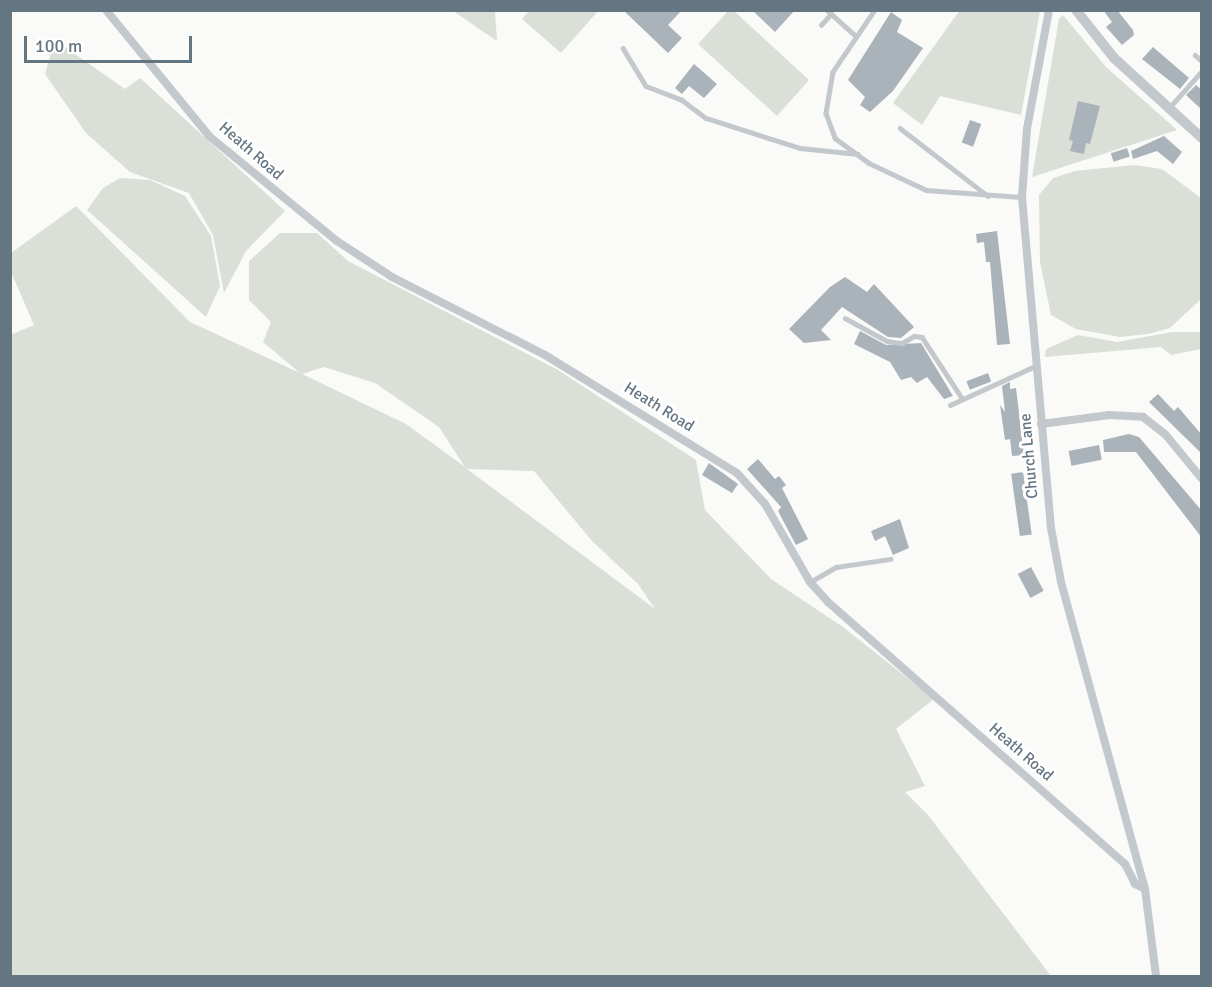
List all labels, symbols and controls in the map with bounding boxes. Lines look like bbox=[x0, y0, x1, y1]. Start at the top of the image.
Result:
scale bar bbox=[27, 24, 195, 62]
text: 100 m bbox=[35, 35, 82, 57]
street label: Heath Road bbox=[215, 118, 287, 184]
street label: Heath Road bbox=[620, 378, 698, 436]
street label: Church Lane bbox=[1016, 413, 1042, 499]
street label: Heath Road bbox=[985, 719, 1057, 785]

